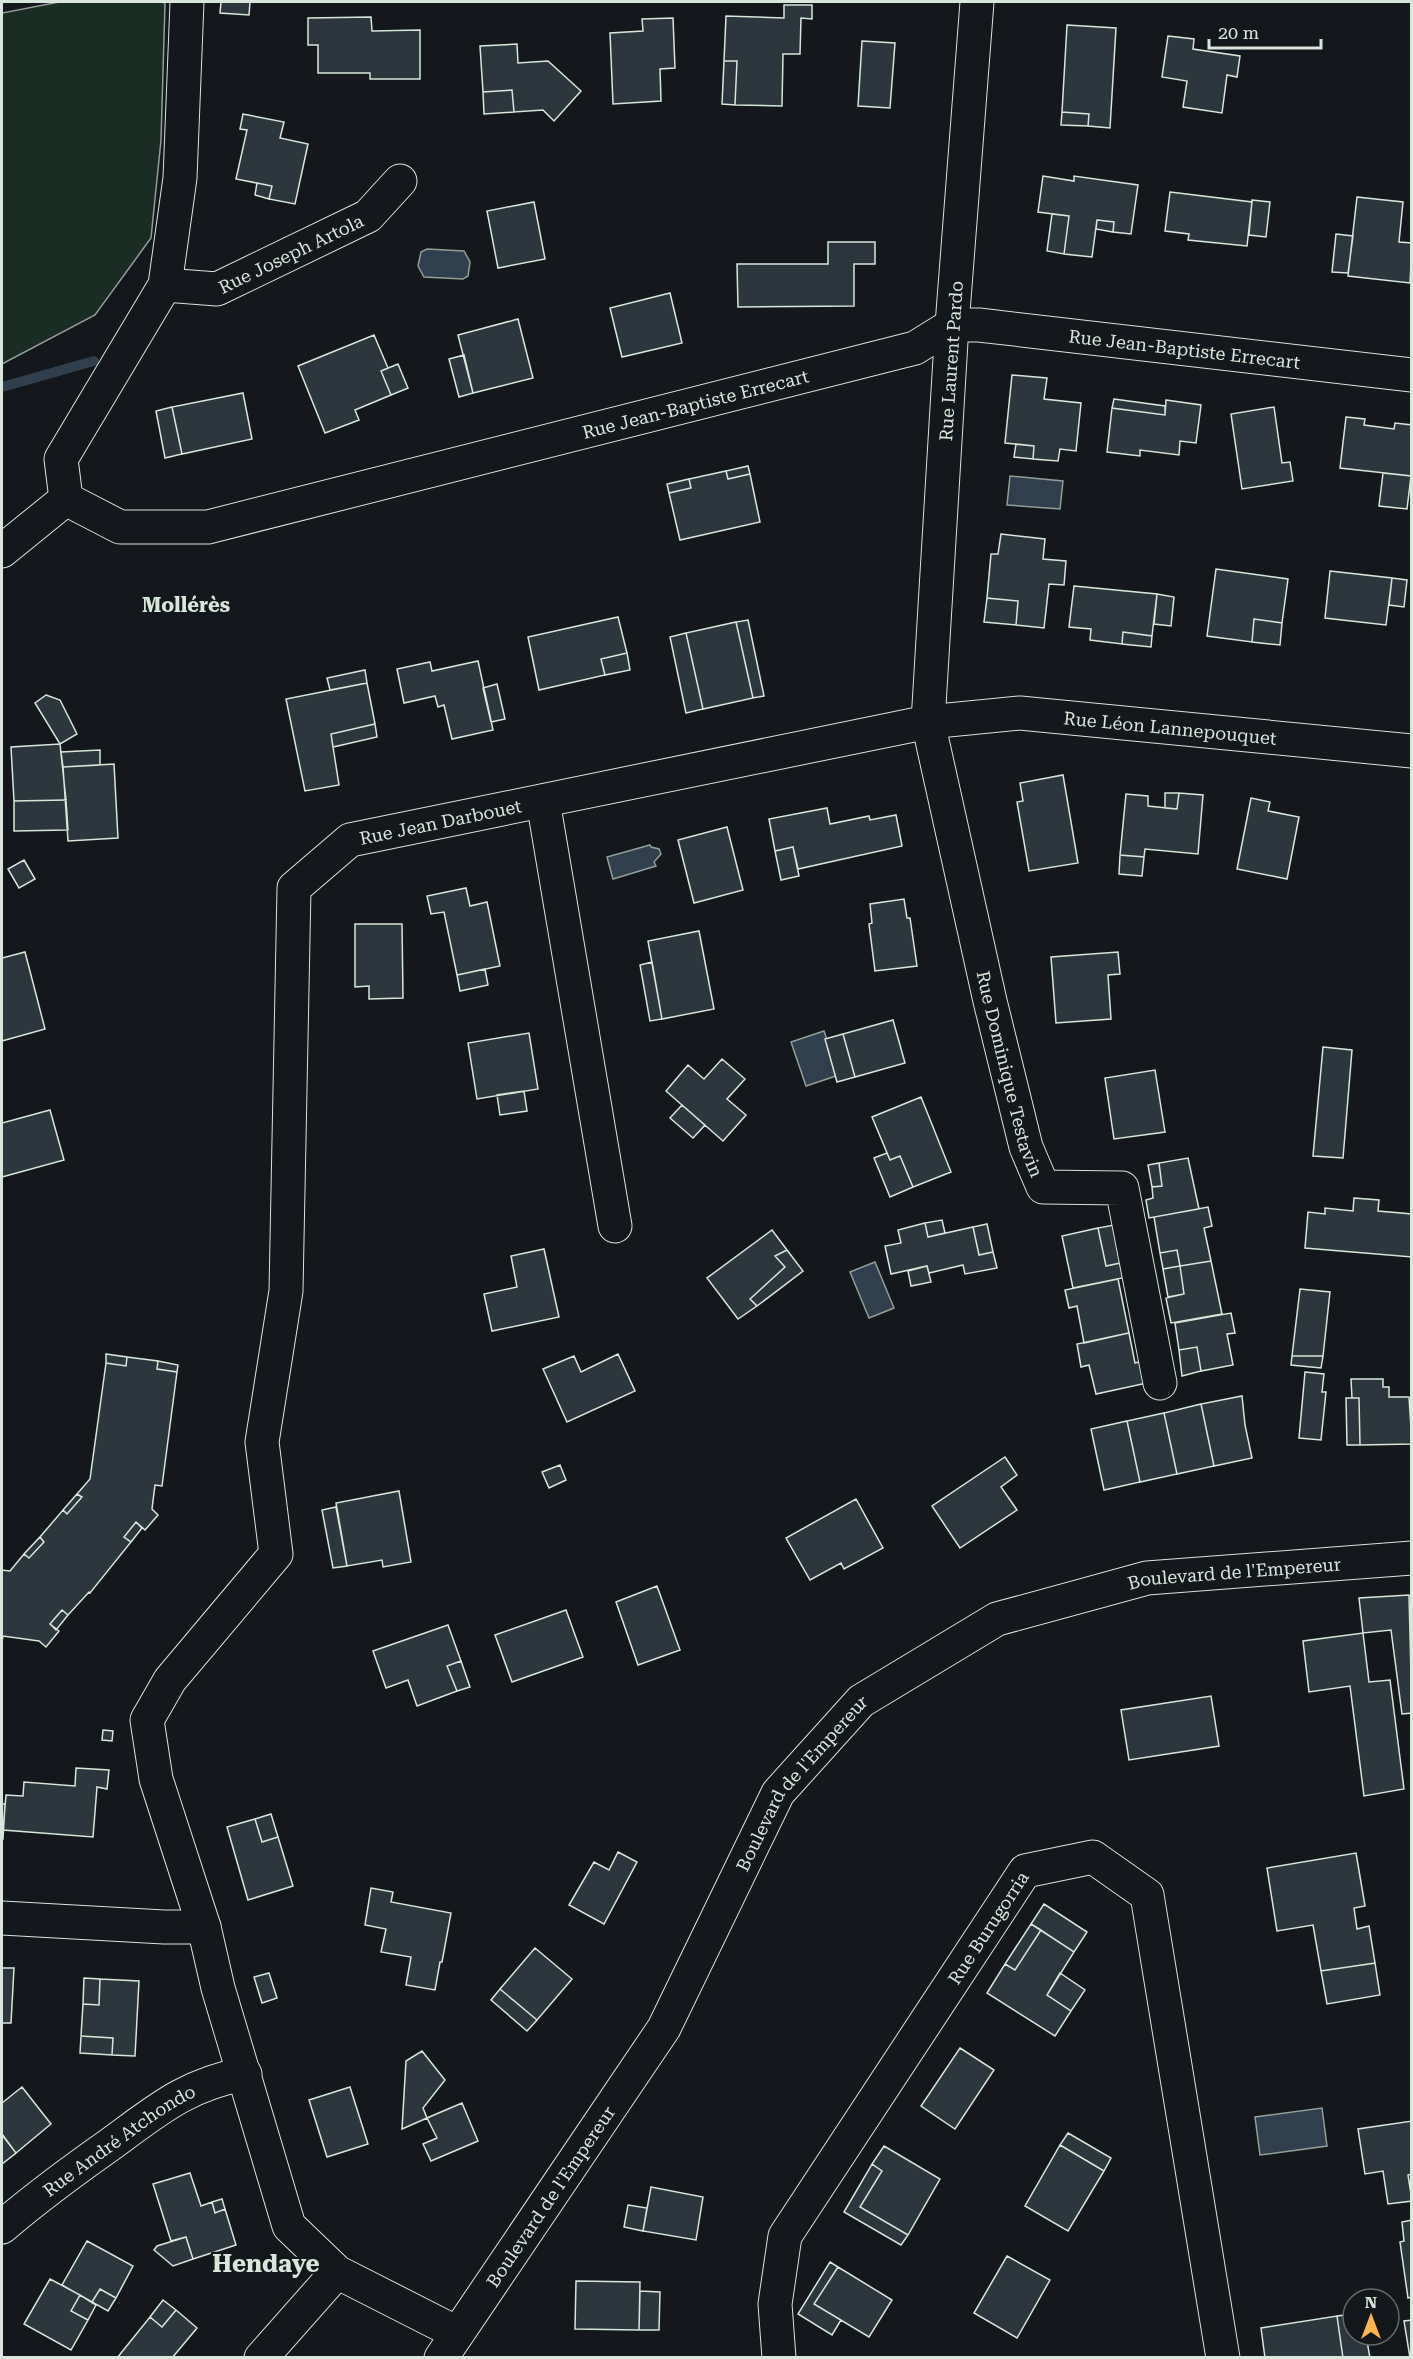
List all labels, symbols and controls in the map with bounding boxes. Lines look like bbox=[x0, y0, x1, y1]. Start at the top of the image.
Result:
scale bar bbox=[1209, 12, 1322, 50]
text: 20 m bbox=[1218, 22, 1259, 43]
street label: Rue Joseph Artola bbox=[215, 209, 367, 297]
street label: Rue Laurent Pardo bbox=[935, 280, 967, 442]
street label: Rue Jean-Baptiste Errecart bbox=[1068, 325, 1302, 373]
street label: Rue Jean-Baptiste Errecart bbox=[580, 365, 811, 442]
district label: Mollérès bbox=[142, 593, 230, 617]
street label: Rue Léon Lannepouquet bbox=[1063, 707, 1278, 748]
street label: Rue Jean Darbouet bbox=[357, 795, 524, 848]
street label: Rue Dominique Testavin bbox=[973, 969, 1048, 1180]
street label: Boulevard de l'Empereur bbox=[1125, 1553, 1342, 1593]
street label: Boulevard de l'Empereur bbox=[731, 1690, 870, 1875]
street label: Rue Burugorria bbox=[943, 1867, 1033, 1988]
street label: Rue André Atchondo bbox=[39, 2080, 199, 2200]
street label: Boulevard de l'Empereur bbox=[482, 2102, 619, 2291]
district label: Hendaye bbox=[212, 2250, 320, 2278]
north arrow bbox=[1341, 2287, 1401, 2347]
text: N bbox=[1365, 2293, 1377, 2312]

